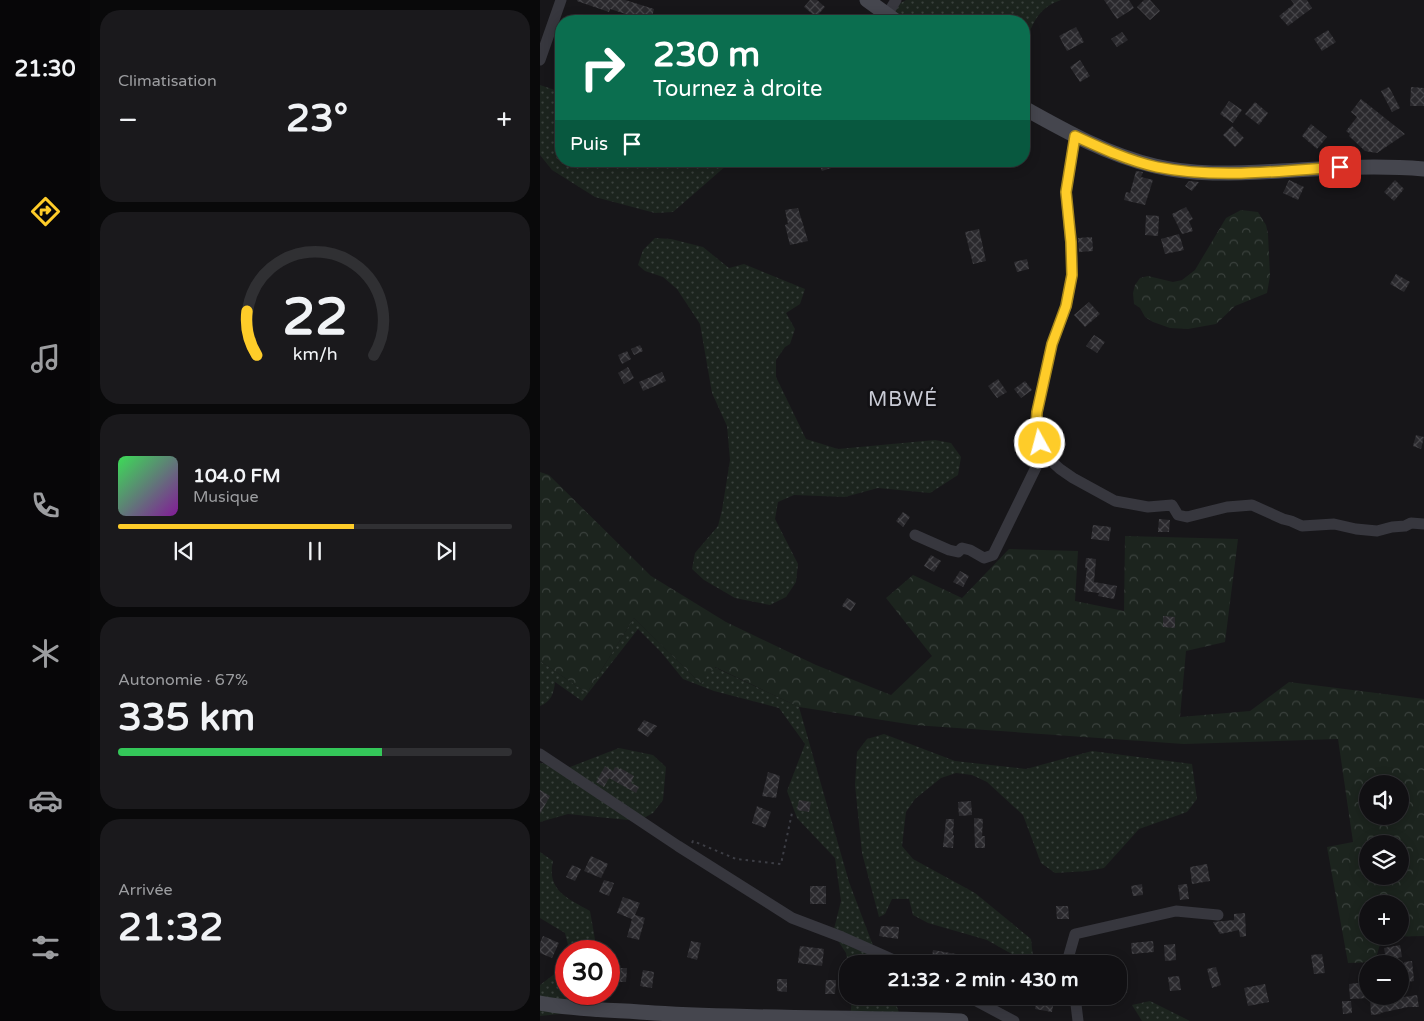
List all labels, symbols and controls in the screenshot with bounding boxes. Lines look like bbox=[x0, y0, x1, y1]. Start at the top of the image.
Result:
text: 230 m bbox=[653, 34, 760, 76]
icon: right bbox=[570, 35, 635, 100]
text: 21:30 bbox=[15, 56, 75, 82]
text: Climatisation bbox=[118, 71, 217, 91]
text: Tournez à droite bbox=[653, 76, 822, 102]
text: 23° bbox=[286, 96, 348, 142]
text: − bbox=[118, 103, 138, 137]
text: + bbox=[496, 103, 512, 137]
icon: arrive bbox=[618, 130, 646, 158]
text: Puis bbox=[570, 133, 608, 155]
pin bbox=[1319, 146, 1361, 188]
icon: arrive bbox=[1326, 153, 1354, 181]
icon: directions bbox=[28, 194, 63, 229]
text: 22 bbox=[282, 286, 348, 349]
icon: music bbox=[28, 341, 63, 376]
text: km/h bbox=[293, 344, 337, 365]
district label: MBWÉ bbox=[868, 387, 938, 412]
position arrow bbox=[1013, 416, 1065, 468]
text: 104.0 FM bbox=[193, 465, 281, 487]
text: Musique bbox=[193, 487, 259, 507]
icon: phone bbox=[28, 488, 63, 523]
icon: previous bbox=[170, 537, 198, 565]
icon: pause bbox=[301, 537, 329, 565]
icon: next bbox=[432, 537, 460, 565]
icon: climate bbox=[28, 636, 63, 671]
text: Autonomie · 67% bbox=[118, 670, 248, 690]
text: 335 km bbox=[118, 695, 255, 741]
map controls bbox=[1359, 775, 1409, 1005]
button: sound bbox=[1359, 775, 1409, 825]
icon: car bbox=[28, 783, 63, 818]
button: layers bbox=[1359, 835, 1409, 885]
text: Arrivée bbox=[118, 880, 173, 900]
button: + bbox=[1359, 895, 1409, 945]
text: 21:32 bbox=[118, 905, 223, 951]
icon: filters bbox=[28, 930, 63, 965]
speed limit sign: 30 bbox=[555, 940, 620, 1005]
button: − bbox=[1359, 955, 1409, 1005]
text: 21:32 · 2 min · 430 m bbox=[887, 969, 1079, 991]

